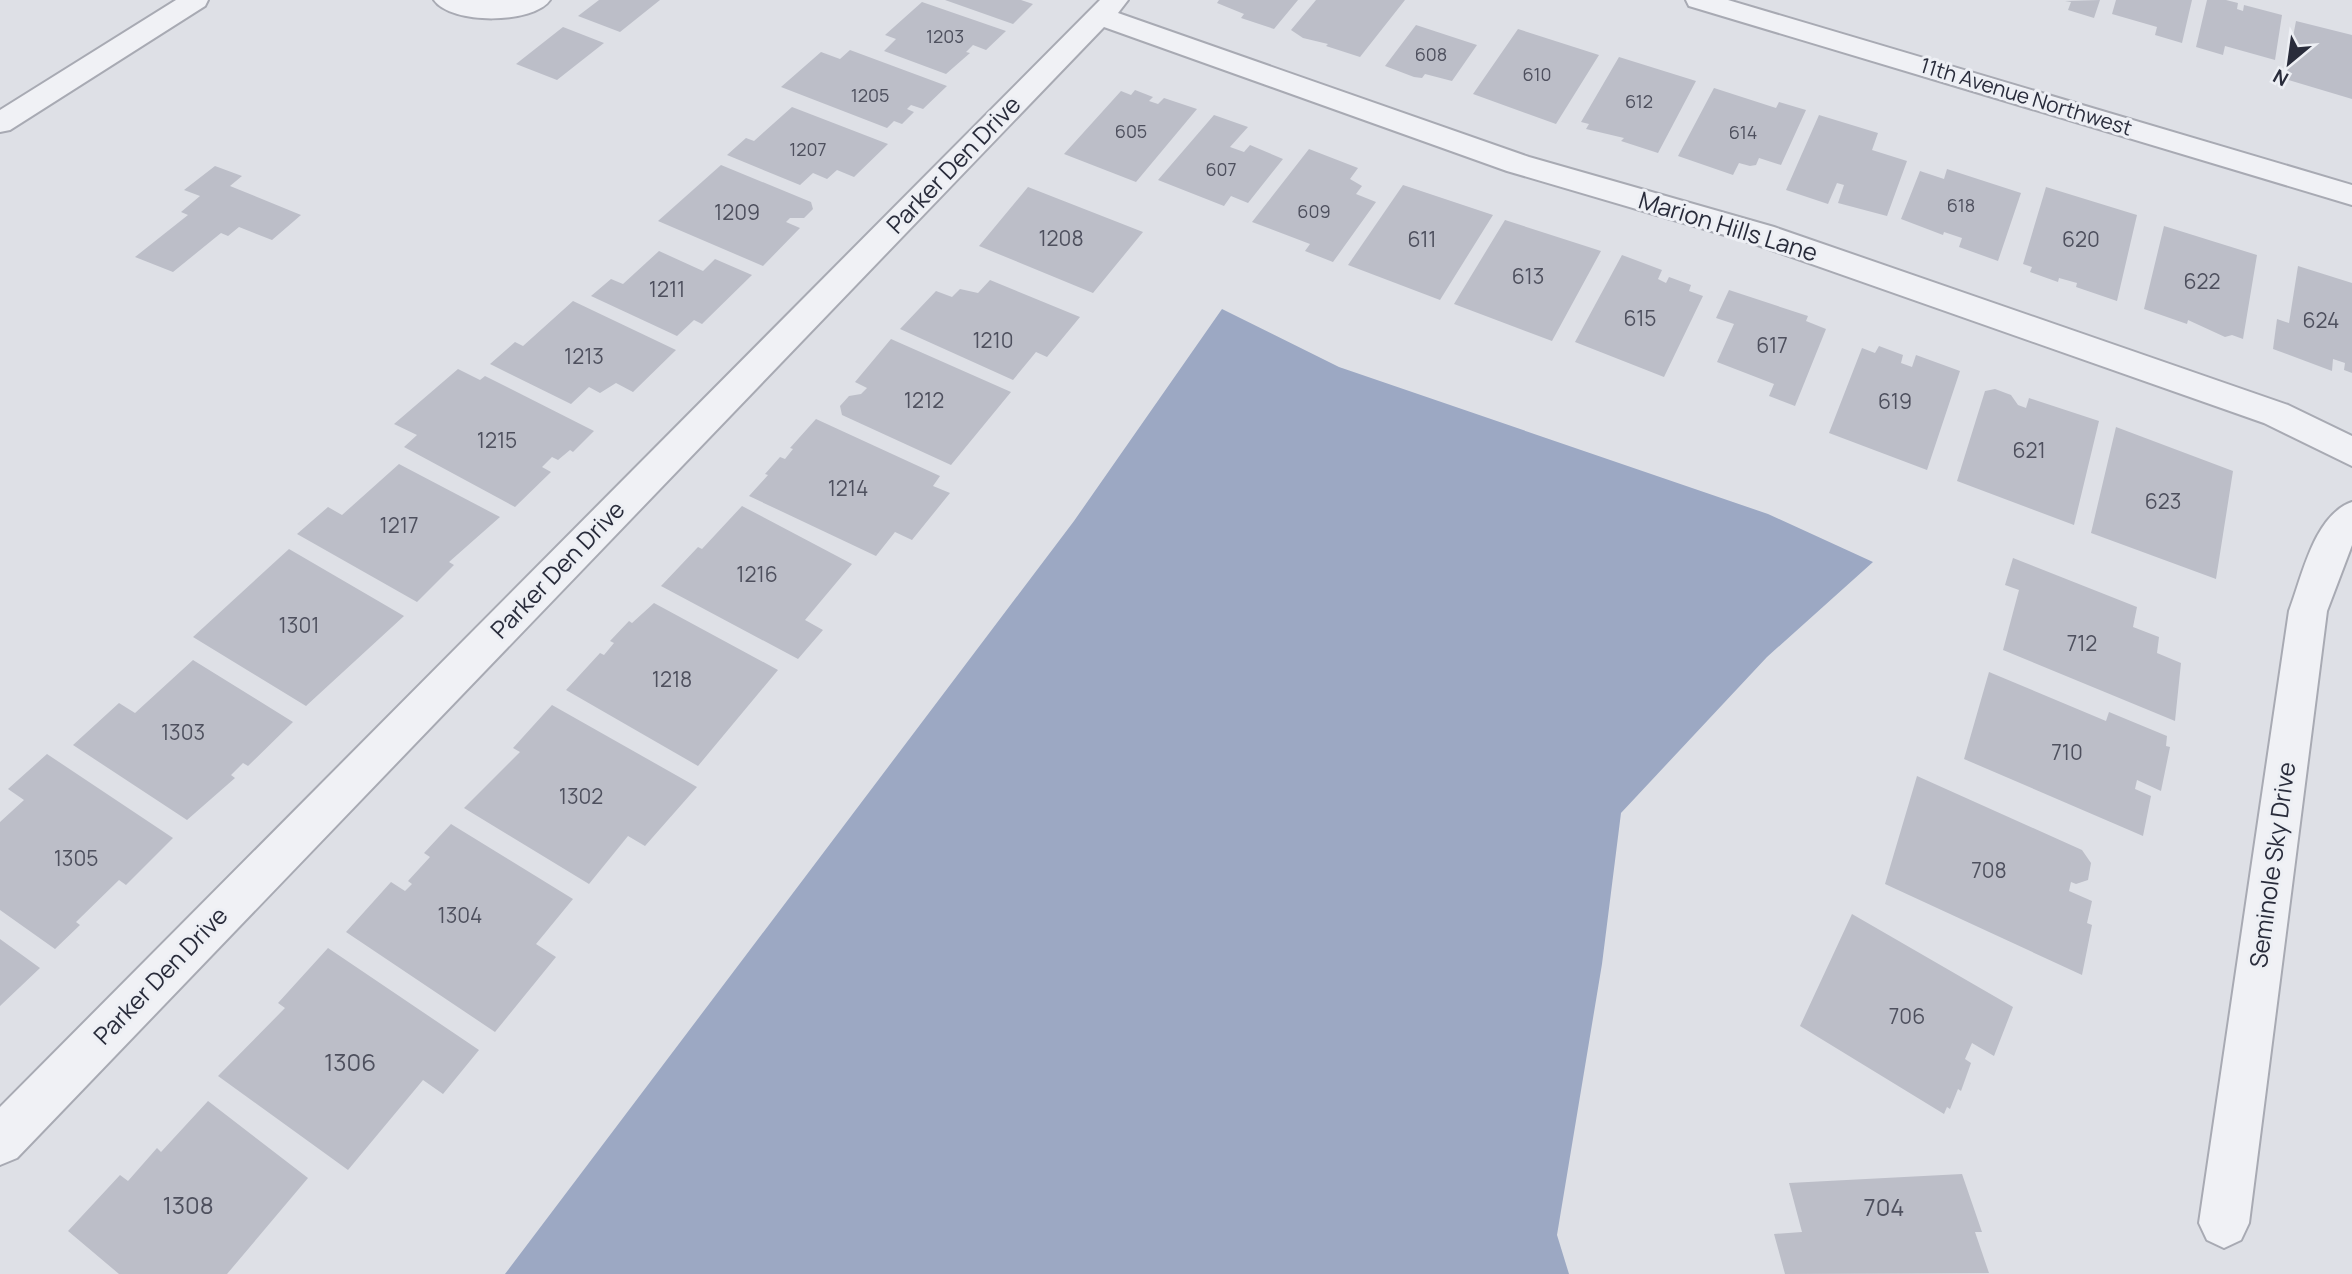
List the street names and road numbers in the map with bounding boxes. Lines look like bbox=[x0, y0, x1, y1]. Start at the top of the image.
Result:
street label: 11th Avenue Northwest bbox=[1917, 50, 2136, 142]
street label: Parker Den Drive bbox=[879, 88, 1027, 240]
street label: Marion Hills Lane bbox=[1635, 183, 1822, 268]
street label: Parker Den Drive bbox=[483, 493, 631, 645]
street label: Seminole Sky Drive bbox=[2241, 760, 2302, 970]
street label: Parker Den Drive bbox=[86, 899, 234, 1051]

